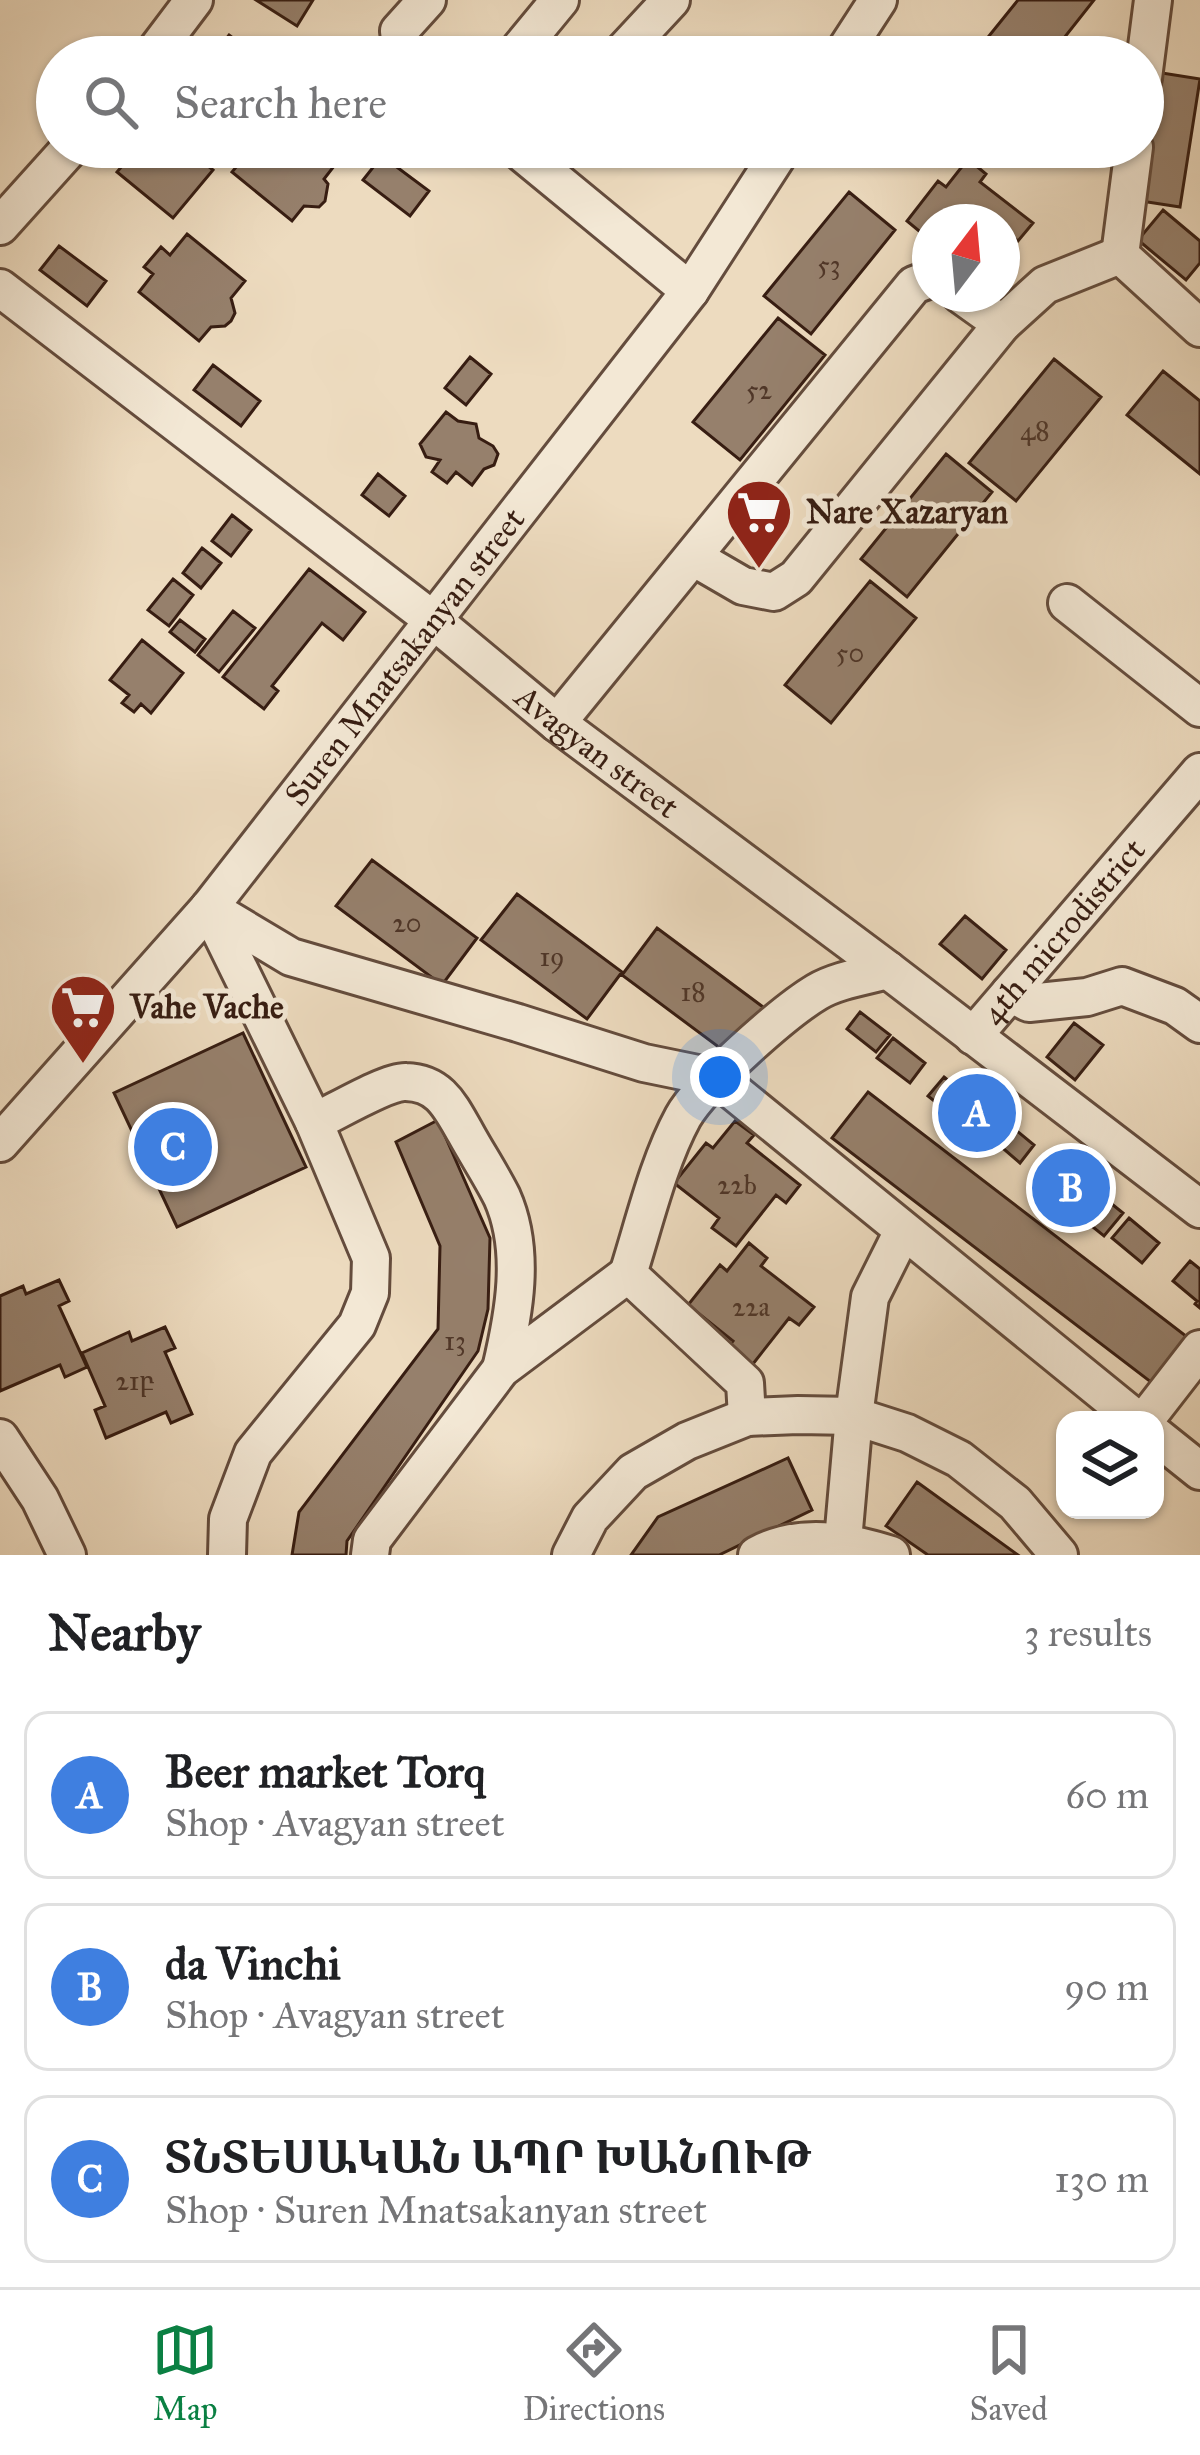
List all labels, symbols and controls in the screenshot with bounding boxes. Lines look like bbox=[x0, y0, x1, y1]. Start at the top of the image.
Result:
search box bbox=[36, 36, 1164, 168]
icon: search bbox=[78, 69, 144, 135]
text: Search here bbox=[174, 75, 387, 130]
north arrow bbox=[912, 204, 1020, 312]
house number: 53 bbox=[817, 248, 841, 281]
house number: 52 bbox=[746, 373, 773, 406]
house number: 48 bbox=[1020, 414, 1050, 447]
supermarket icon: Nare Xazaryan bbox=[724, 477, 794, 571]
place label: Nare Xazaryan bbox=[806, 492, 1008, 532]
street label: Suren Mnatsakanyan street bbox=[276, 500, 534, 814]
house number: 50 bbox=[836, 636, 864, 669]
street label: Avagyan street bbox=[505, 675, 687, 827]
street label: 4th microdistrict bbox=[972, 830, 1154, 1032]
house number: 20 bbox=[392, 906, 422, 939]
house number: 19 bbox=[540, 940, 564, 974]
supermarket icon: Vahe Vache bbox=[48, 972, 118, 1066]
house number: 18 bbox=[680, 975, 706, 1008]
place label: Vahe Vache bbox=[129, 987, 284, 1027]
your location bbox=[690, 1047, 750, 1107]
pin: A bbox=[938, 1068, 1016, 1158]
pin: C bbox=[134, 1102, 212, 1192]
pin: B bbox=[1032, 1143, 1110, 1233]
house number: 22b bbox=[717, 1168, 757, 1201]
house number: 22a bbox=[732, 1290, 771, 1323]
house number: 13 bbox=[444, 1324, 466, 1357]
house number: 21բ bbox=[115, 1364, 155, 1397]
map controls bbox=[1056, 1411, 1164, 1519]
button: layers bbox=[1056, 1411, 1164, 1519]
text: Nearby bbox=[48, 1602, 200, 1664]
text: 3 results bbox=[1024, 1609, 1152, 1657]
text: Beer market Torq bbox=[165, 1744, 485, 1799]
text: A bbox=[77, 1771, 103, 1819]
text: 60 m bbox=[1065, 1771, 1149, 1819]
text: Shop · Avagyan street bbox=[165, 1799, 505, 1847]
text: da Vinchi bbox=[165, 1936, 341, 1991]
text: B bbox=[77, 1963, 103, 2011]
text: 90 m bbox=[1064, 1963, 1149, 2011]
text: Shop · Avagyan street bbox=[165, 1991, 505, 2039]
text: ՏՆՏԵՍԱԿԱՆ ԱՊՐ ԽԱՆՈՒԹ bbox=[165, 2130, 811, 2185]
text: C bbox=[77, 2155, 103, 2203]
text: 130 m bbox=[1054, 2155, 1149, 2203]
text: Shop · Suren Mnatsakanyan street bbox=[165, 2186, 707, 2234]
tab: Map bbox=[152, 2317, 218, 2429]
tab: Directions bbox=[523, 2317, 665, 2429]
tab: Saved bbox=[969, 2317, 1048, 2429]

